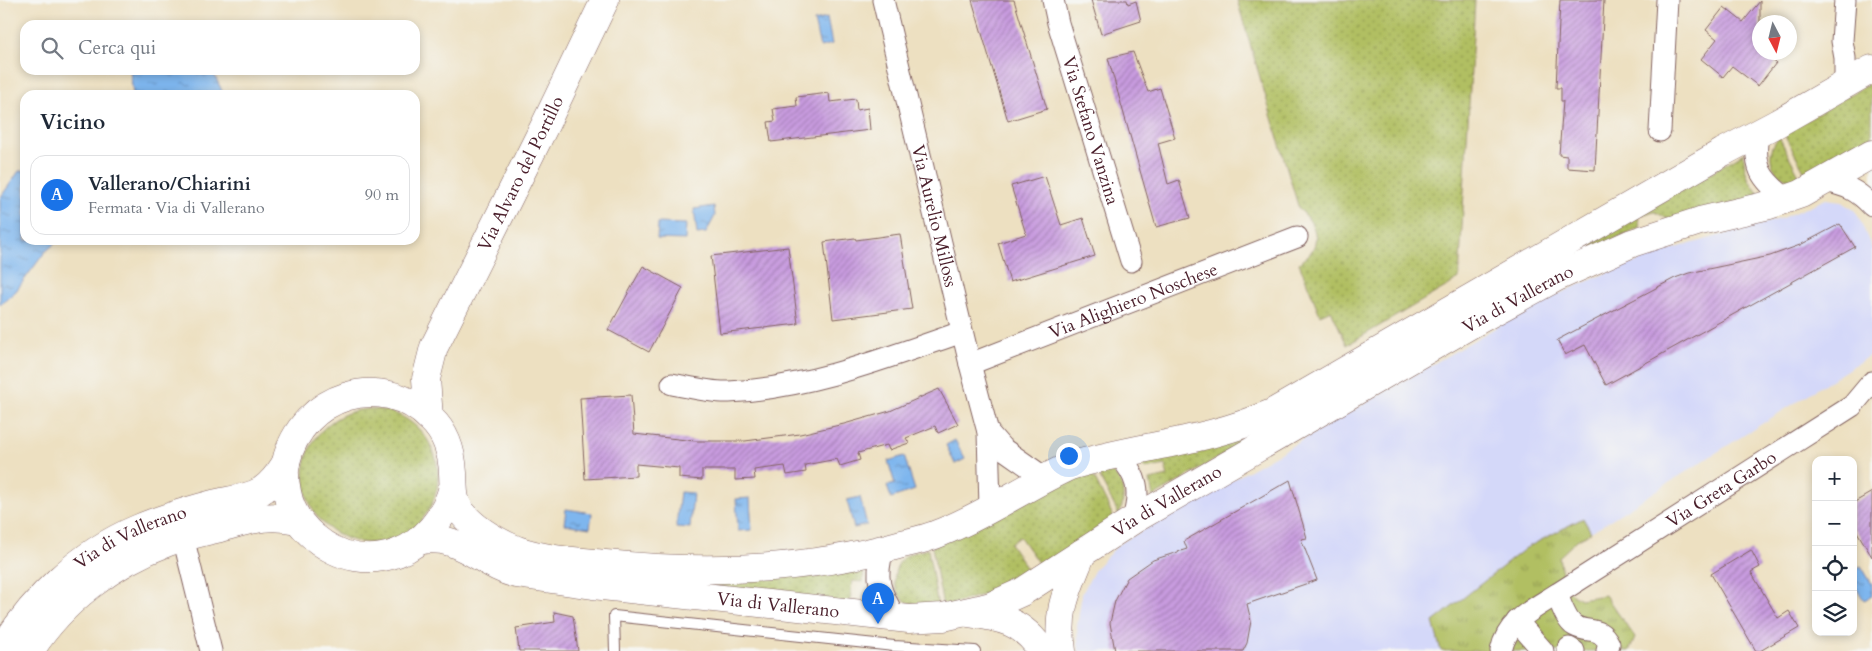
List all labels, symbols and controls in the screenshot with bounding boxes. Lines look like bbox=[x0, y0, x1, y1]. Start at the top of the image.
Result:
north arrow bbox=[1752, 15, 1797, 60]
search box bbox=[20, 20, 420, 75]
icon: search bbox=[38, 34, 66, 62]
text: Cerca qui bbox=[78, 35, 156, 61]
street label: Via Stefano Vanzina bbox=[1056, 53, 1126, 208]
street label: Via Alvaro del Portillo bbox=[471, 92, 570, 255]
text: Vicino bbox=[40, 108, 105, 137]
street label: Via Aurelio Milloss bbox=[906, 142, 964, 290]
text: Vallerano/Chiarini bbox=[88, 171, 251, 197]
text: A bbox=[51, 184, 63, 206]
text: 90 m bbox=[365, 184, 399, 206]
text: Fermata · Via di Vallerano bbox=[88, 197, 265, 219]
street label: Via Alighiero Noschese bbox=[1045, 257, 1221, 345]
street label: Via di Vallerano bbox=[1458, 259, 1578, 339]
your location bbox=[1056, 443, 1082, 469]
street label: Via Greta Garbo bbox=[1661, 445, 1782, 534]
map controls bbox=[1812, 456, 1857, 636]
button: + bbox=[1812, 456, 1857, 501]
street label: Via di Vallerano bbox=[1107, 459, 1226, 543]
street label: Via di Vallerano bbox=[69, 499, 190, 575]
button: − bbox=[1812, 501, 1857, 546]
button: locate bbox=[1812, 546, 1857, 591]
pin: A bbox=[862, 583, 894, 624]
street label: Via di Vallerano bbox=[716, 586, 841, 624]
button: layers bbox=[1812, 591, 1857, 636]

